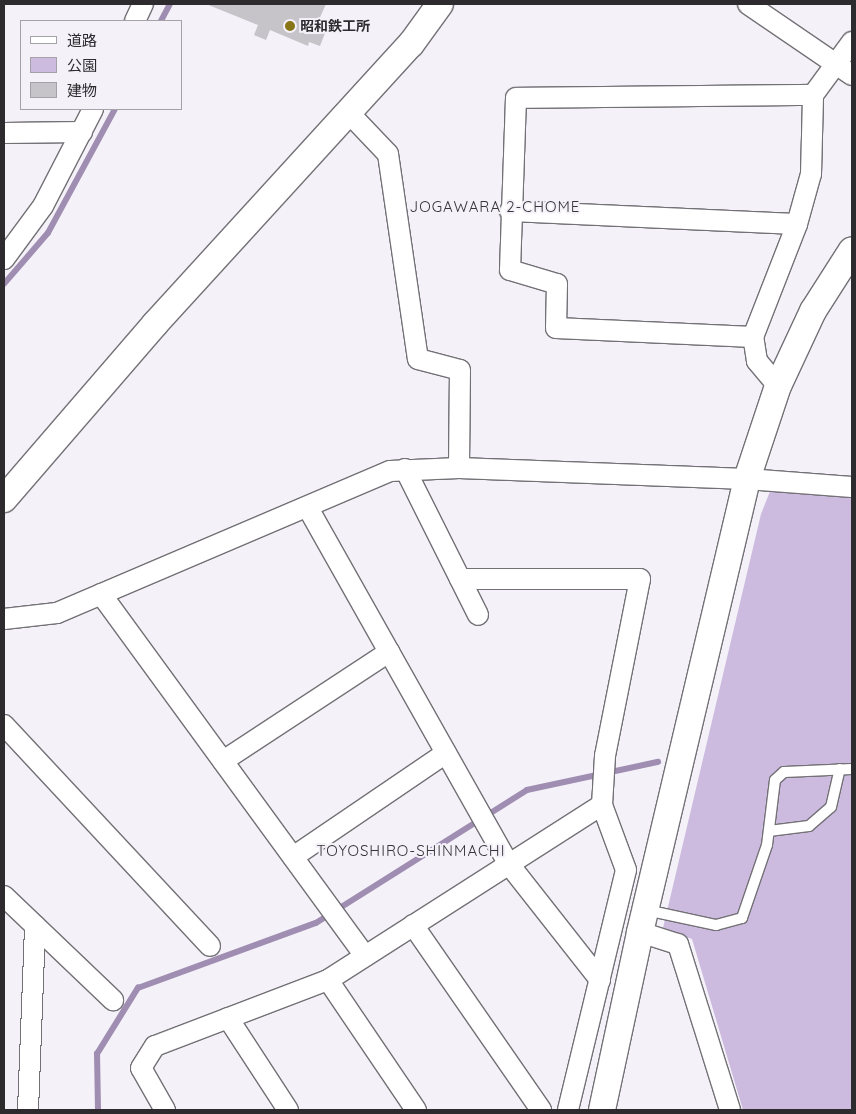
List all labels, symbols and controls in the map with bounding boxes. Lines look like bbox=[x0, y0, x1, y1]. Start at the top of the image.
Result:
place label: 昭和鉄工所 bbox=[300, 18, 370, 34]
legend bbox=[20, 20, 182, 110]
marker: 昭和鉄工所 bbox=[284, 20, 296, 32]
text: 道路 bbox=[67, 31, 97, 50]
text: 公園 bbox=[67, 56, 97, 75]
text: 建物 bbox=[67, 81, 97, 100]
district label: JOGAWARA 2-CHOME bbox=[408, 198, 582, 216]
district label: TOYOSHIRO-SHINMACHI bbox=[314, 842, 508, 860]

